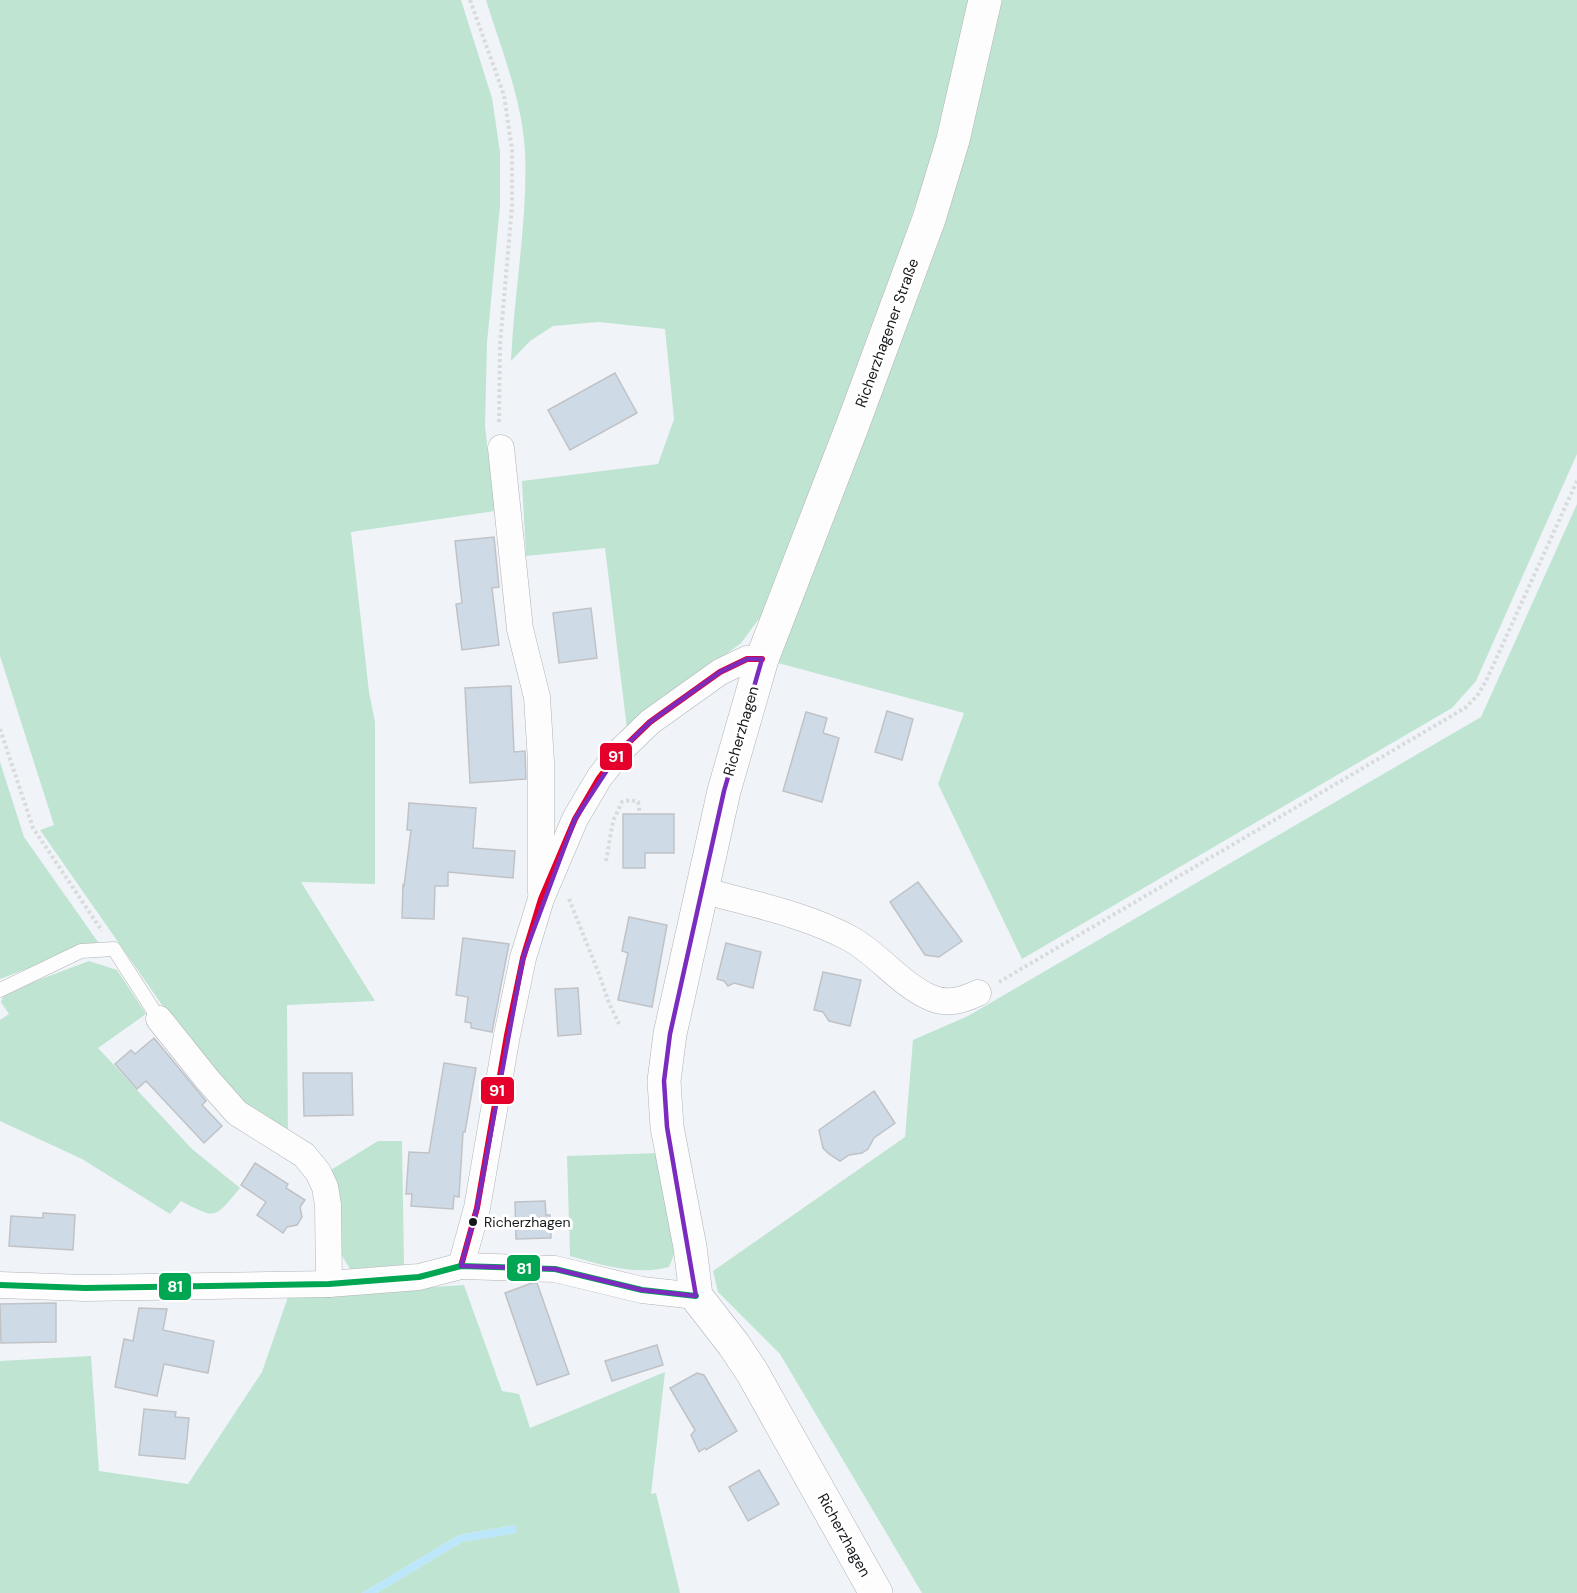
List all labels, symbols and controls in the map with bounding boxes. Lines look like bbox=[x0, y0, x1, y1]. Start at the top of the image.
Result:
street label: Richerzhagener Straße bbox=[851, 256, 923, 410]
street label: Richerzhagen bbox=[719, 684, 763, 778]
line badge: 91 bbox=[599, 742, 633, 771]
text: 91 bbox=[608, 746, 624, 767]
line badge: 91 bbox=[480, 1076, 515, 1105]
text: 91 bbox=[489, 1080, 505, 1101]
place label: Richerzhagen bbox=[484, 1213, 570, 1231]
marker: Richerzhagen bbox=[467, 1216, 479, 1228]
line badge: 81 bbox=[506, 1254, 541, 1282]
text: 81 bbox=[516, 1258, 532, 1279]
line badge: 81 bbox=[158, 1272, 192, 1301]
text: 81 bbox=[167, 1276, 183, 1297]
street label: Richerzhagen bbox=[813, 1490, 875, 1580]

